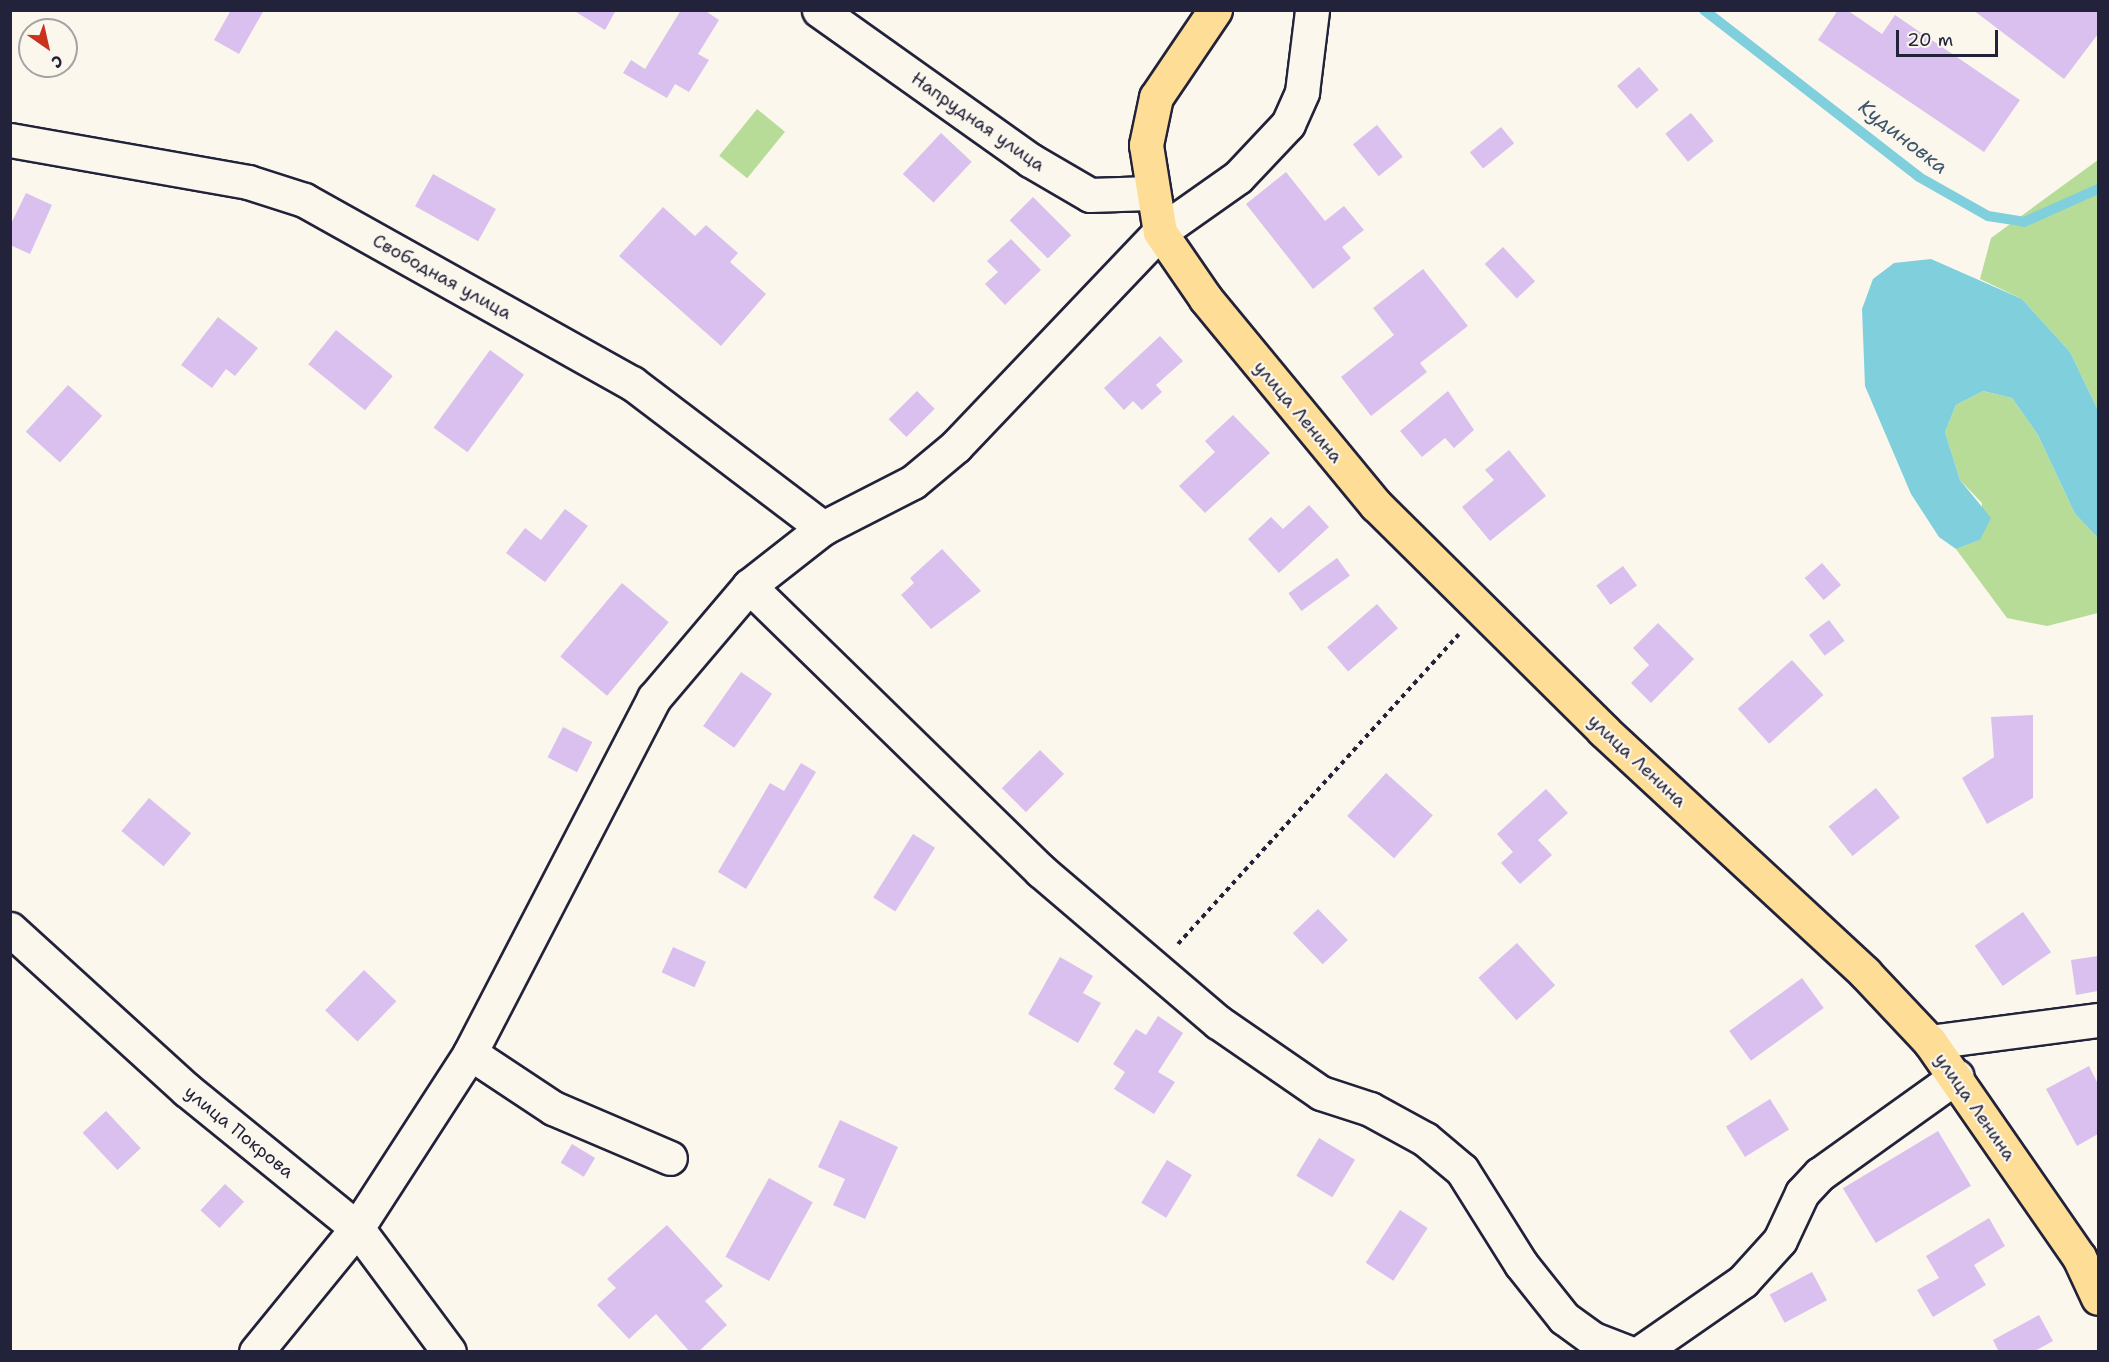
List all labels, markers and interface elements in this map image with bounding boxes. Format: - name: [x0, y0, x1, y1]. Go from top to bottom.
- north arrow: [18, 18, 78, 78]
- scale bar: [1899, 18, 2001, 56]
- text: 20 m: [1907, 28, 1953, 52]
- text: С: [47, 50, 67, 73]
- street label: Напрудная улица: [907, 68, 1049, 176]
- water label: Кудиновка: [1854, 95, 1952, 179]
- street label: Свободная улица: [369, 230, 515, 324]
- street label: улица Ленина: [1249, 357, 1347, 467]
- street label: улица Ленина: [1583, 710, 1691, 812]
- street label: улица Ленина: [1930, 1049, 2020, 1165]
- street label: улица Покрова: [180, 1081, 298, 1183]

